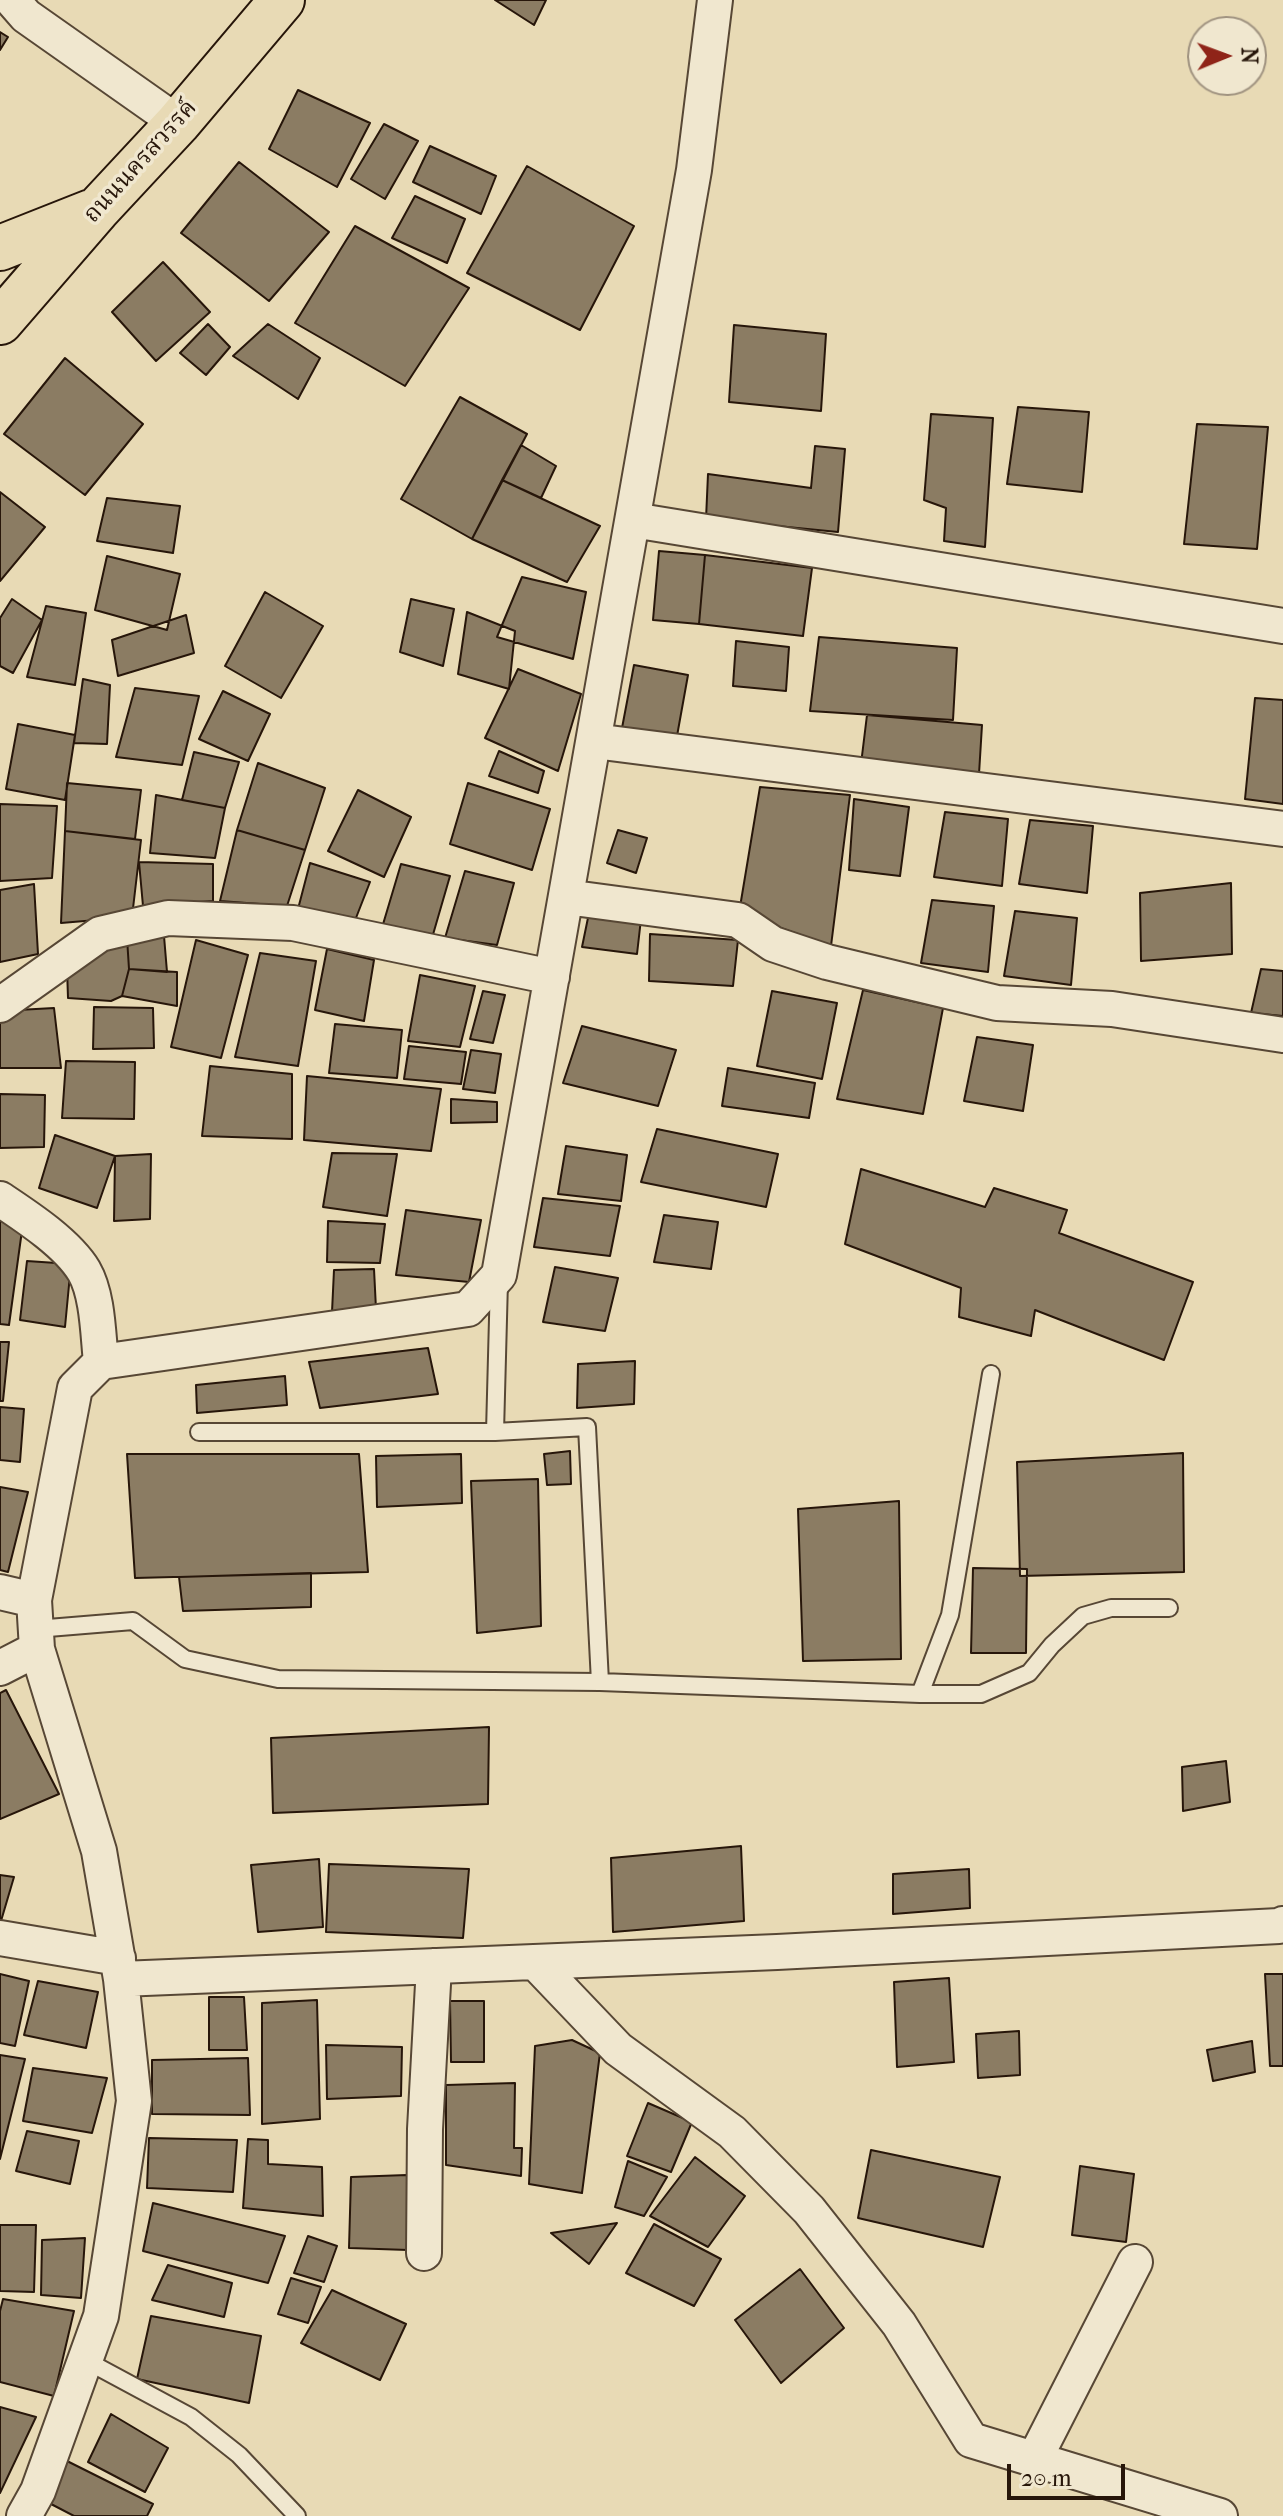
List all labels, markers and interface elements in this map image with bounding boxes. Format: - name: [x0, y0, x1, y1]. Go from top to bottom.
- north arrow: [1187, 16, 1267, 96]
- text: N: [1236, 47, 1262, 64]
- street label: ถนนนครสวรรค์: [78, 95, 204, 229]
- scale bar: [1011, 2448, 1129, 2498]
- text: 20 m: [1021, 2464, 1072, 2492]

